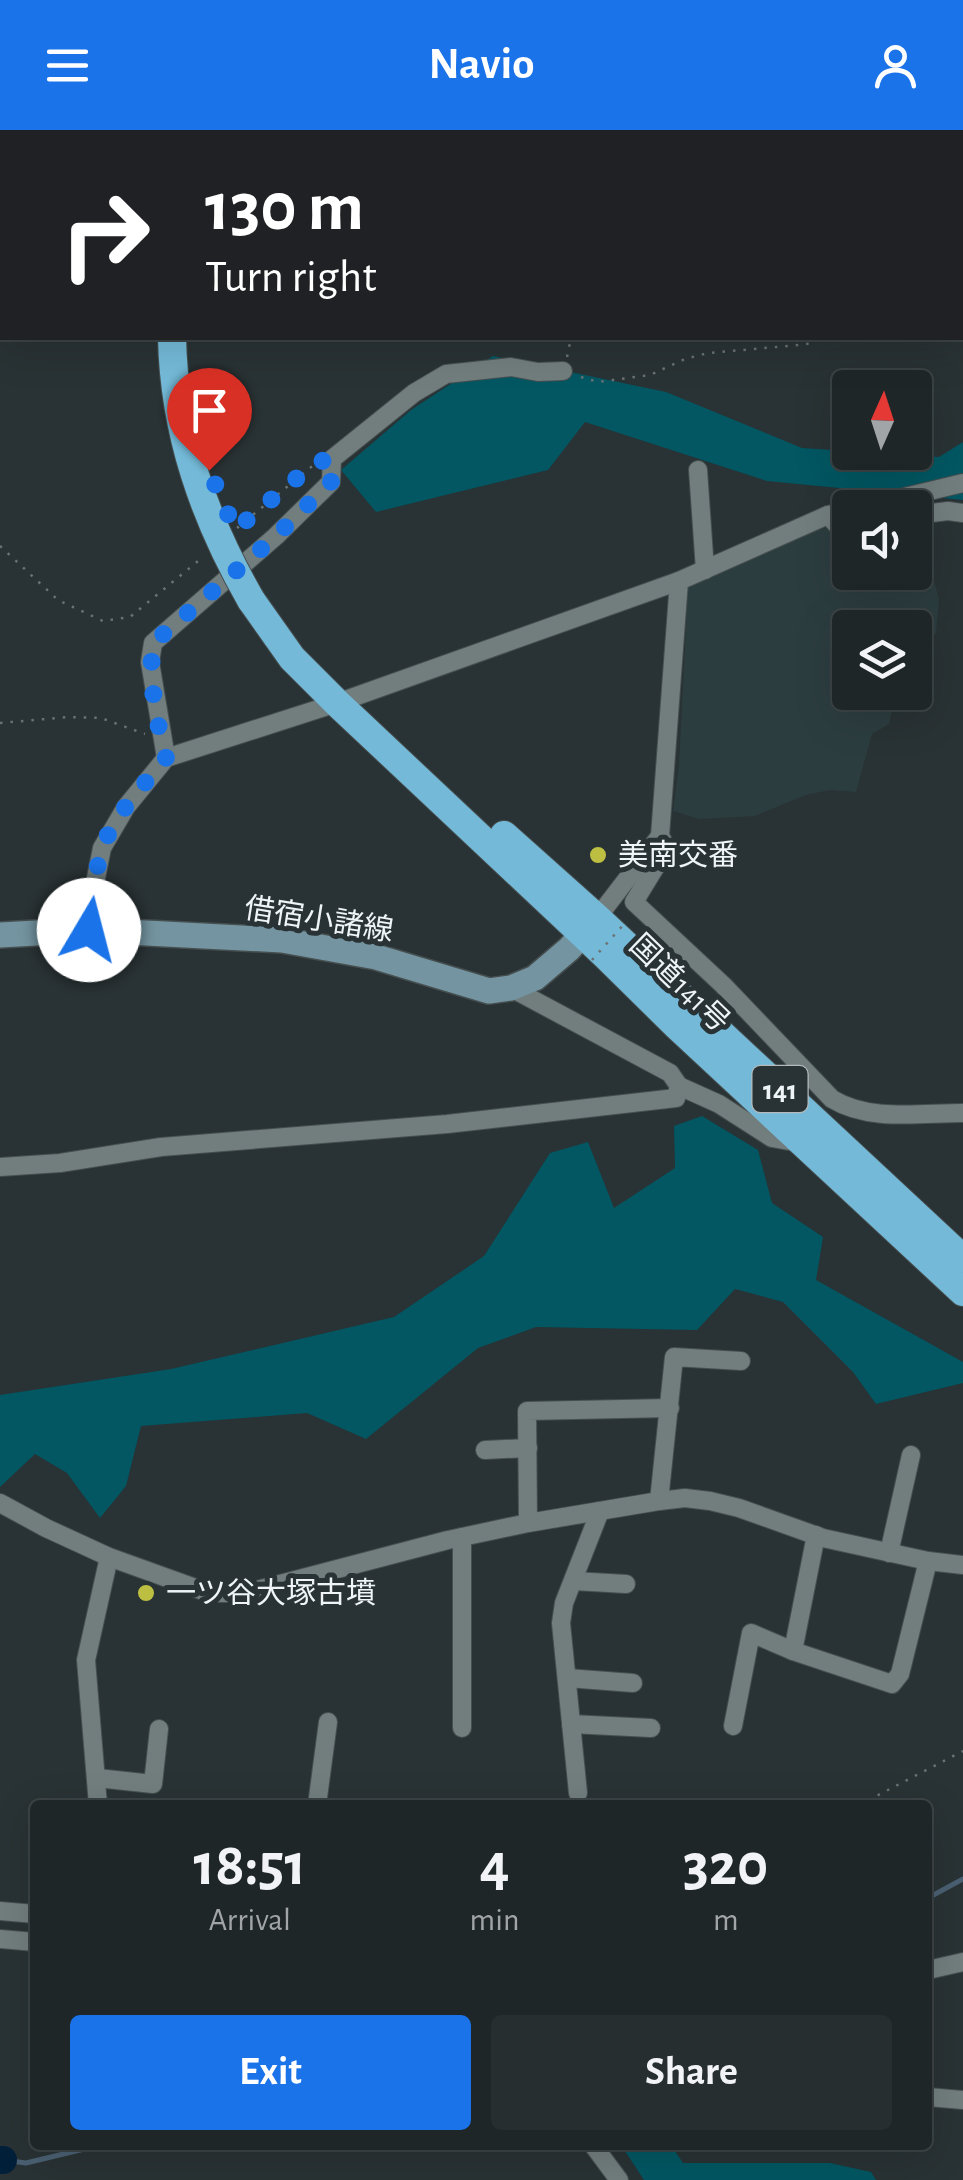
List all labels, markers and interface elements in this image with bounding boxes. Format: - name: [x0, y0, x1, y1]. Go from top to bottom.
- icon: menu: [40, 38, 95, 93]
- icon: person: [868, 38, 923, 93]
- text: Navio: [429, 42, 534, 87]
- icon: right: [40, 170, 170, 300]
- text: 130 m: [205, 173, 364, 243]
- text: Turn right: [205, 255, 377, 300]
- pin: [167, 368, 252, 471]
- north arrow: [832, 370, 932, 470]
- map controls: [832, 370, 932, 710]
- icon: arrive: [182, 383, 237, 438]
- button: sound: [832, 490, 932, 590]
- button: layers: [832, 610, 932, 710]
- place label: 美南交番: [618, 839, 738, 871]
- marker: 美南交番: [587, 844, 609, 866]
- position arrow: [37, 878, 141, 982]
- street label: 借宿小諸線: [242, 891, 396, 947]
- street label: 国道141号: [624, 929, 735, 1038]
- road number: 141: [752, 1066, 808, 1112]
- place label: 一ツ谷大塚古墳: [166, 1577, 376, 1609]
- marker: 一ツ谷大塚古墳: [135, 1582, 157, 1604]
- text: 18:51: [194, 1836, 306, 1896]
- text: 4: [479, 1836, 510, 1896]
- text: 320: [683, 1836, 768, 1896]
- text: Arrival: [209, 1904, 291, 1936]
- text: min: [470, 1904, 519, 1936]
- text: m: [713, 1904, 739, 1936]
- button: Exit: [70, 2015, 471, 2130]
- button: Share: [491, 2015, 892, 2130]

